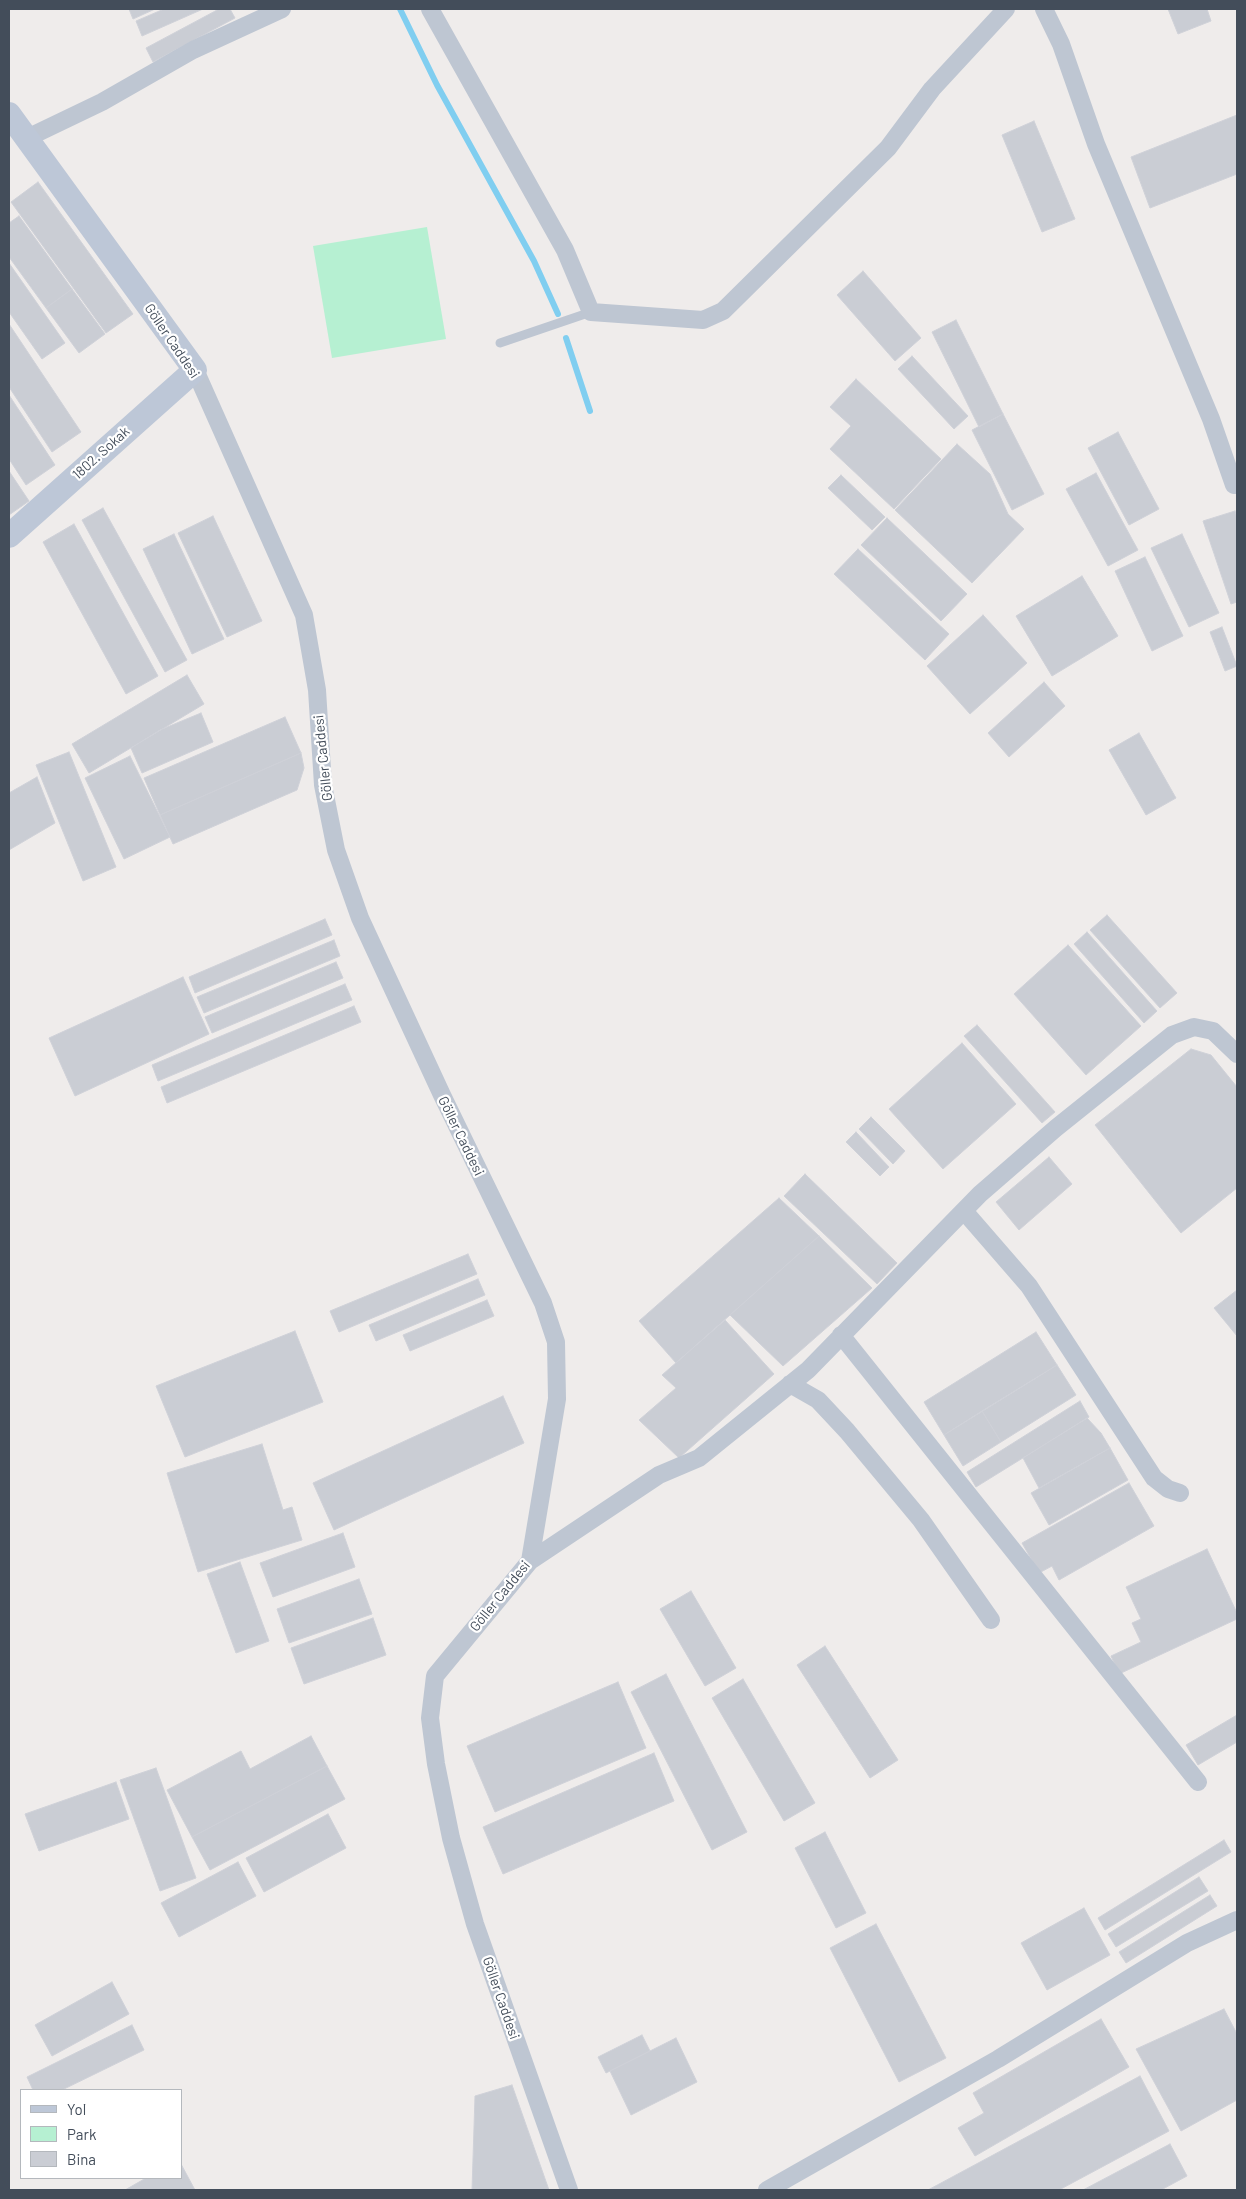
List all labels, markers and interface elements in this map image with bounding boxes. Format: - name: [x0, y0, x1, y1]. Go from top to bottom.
- street label: Göller Caddesi: [141, 301, 203, 381]
- street label: 1802. Sokak: [69, 423, 133, 483]
- street label: Göller Caddesi: [310, 714, 336, 802]
- street label: Göller Caddesi: [435, 1094, 487, 1178]
- street label: Göller Caddesi: [466, 1557, 534, 1635]
- street label: Göller Caddesi: [479, 1954, 523, 2042]
- legend: [20, 2089, 182, 2179]
- text: Yol: [67, 2100, 86, 2118]
- text: Park: [67, 2125, 96, 2143]
- text: Bina: [67, 2150, 96, 2168]

